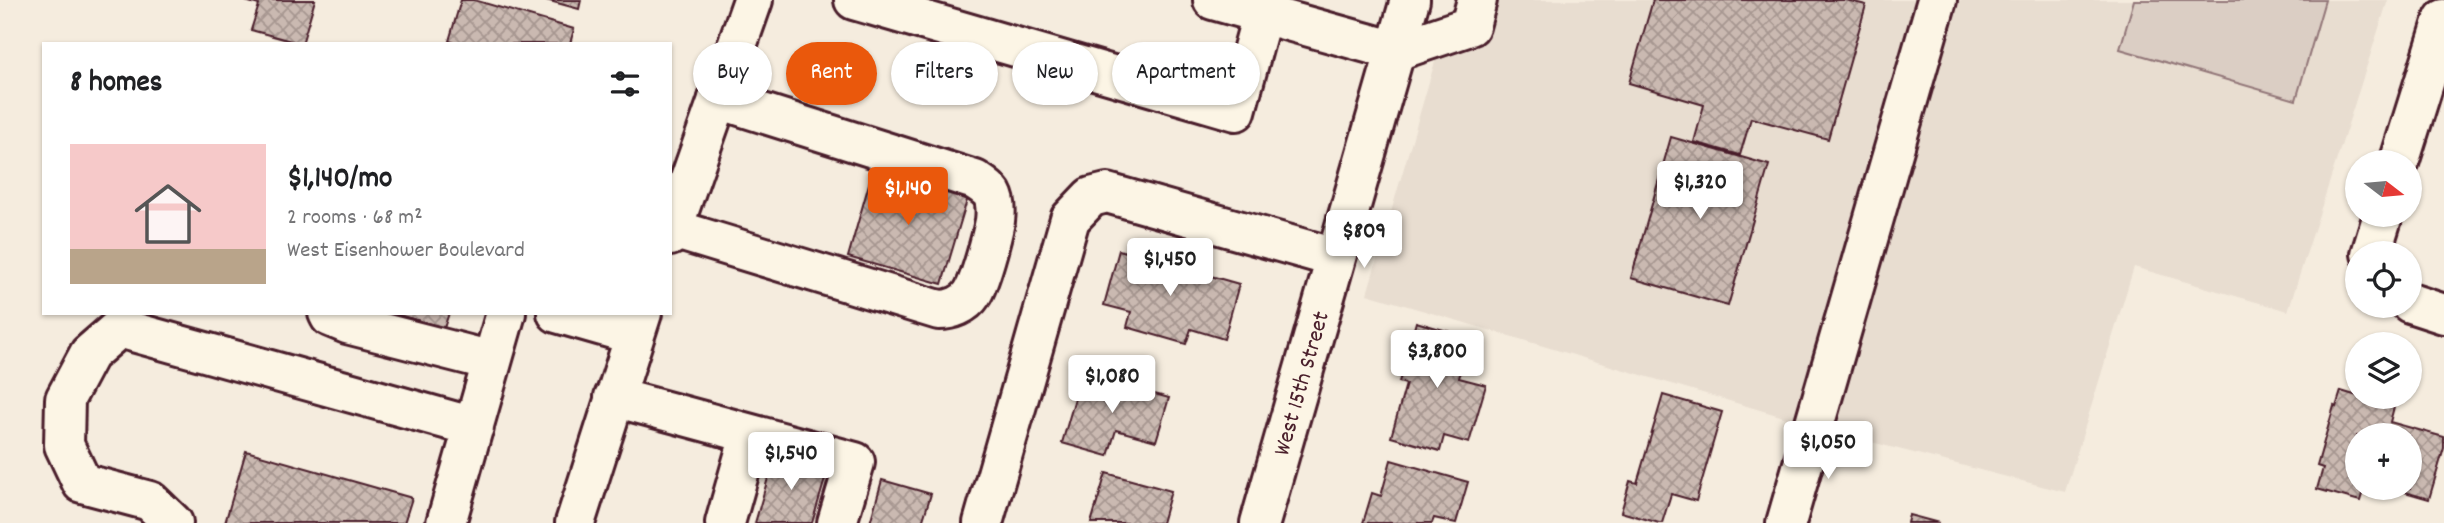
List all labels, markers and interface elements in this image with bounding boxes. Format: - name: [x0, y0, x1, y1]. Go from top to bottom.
- chip: Buy: [693, 42, 772, 105]
- chip: Rent: [786, 42, 877, 105]
- chip: Filters: [891, 42, 998, 105]
- chip: New: [1012, 42, 1098, 105]
- chip: Apartment: [1112, 42, 1260, 105]
- text: 8 homes: [70, 63, 162, 106]
- icon: filters: [606, 65, 644, 103]
- north arrow: [2345, 150, 2422, 228]
- map controls: [2345, 150, 2422, 500]
- text: $1,140/mo: [287, 159, 392, 202]
- pin: $1,320: [1643, 162, 1757, 221]
- text: $1,320: [1673, 167, 1727, 200]
- pin: $1,140: [851, 168, 965, 227]
- icon: home: [126, 172, 210, 256]
- text: $1,140: [884, 173, 932, 206]
- text: 2 rooms · 68 m²: [287, 202, 423, 235]
- pin: $809: [1323, 210, 1405, 270]
- text: $809: [1342, 216, 1386, 249]
- text: West Eisenhower Boulevard: [287, 235, 525, 268]
- pin: $1,450: [1113, 238, 1227, 298]
- button: locate: [2345, 241, 2422, 318]
- text: $1,450: [1143, 244, 1197, 277]
- street label: West 15th Street: [1266, 307, 1340, 460]
- pin: $3,800: [1380, 330, 1494, 390]
- button: layers: [2345, 332, 2422, 409]
- text: $3,800: [1407, 336, 1467, 369]
- pin: $1,080: [1055, 356, 1169, 415]
- text: $1,080: [1084, 361, 1140, 394]
- pin: $1,050: [1771, 421, 1885, 481]
- button: +: [2345, 423, 2422, 500]
- text: $1,050: [1800, 427, 1856, 460]
- pin: $1,540: [734, 433, 848, 492]
- text: $1,540: [764, 438, 818, 471]

